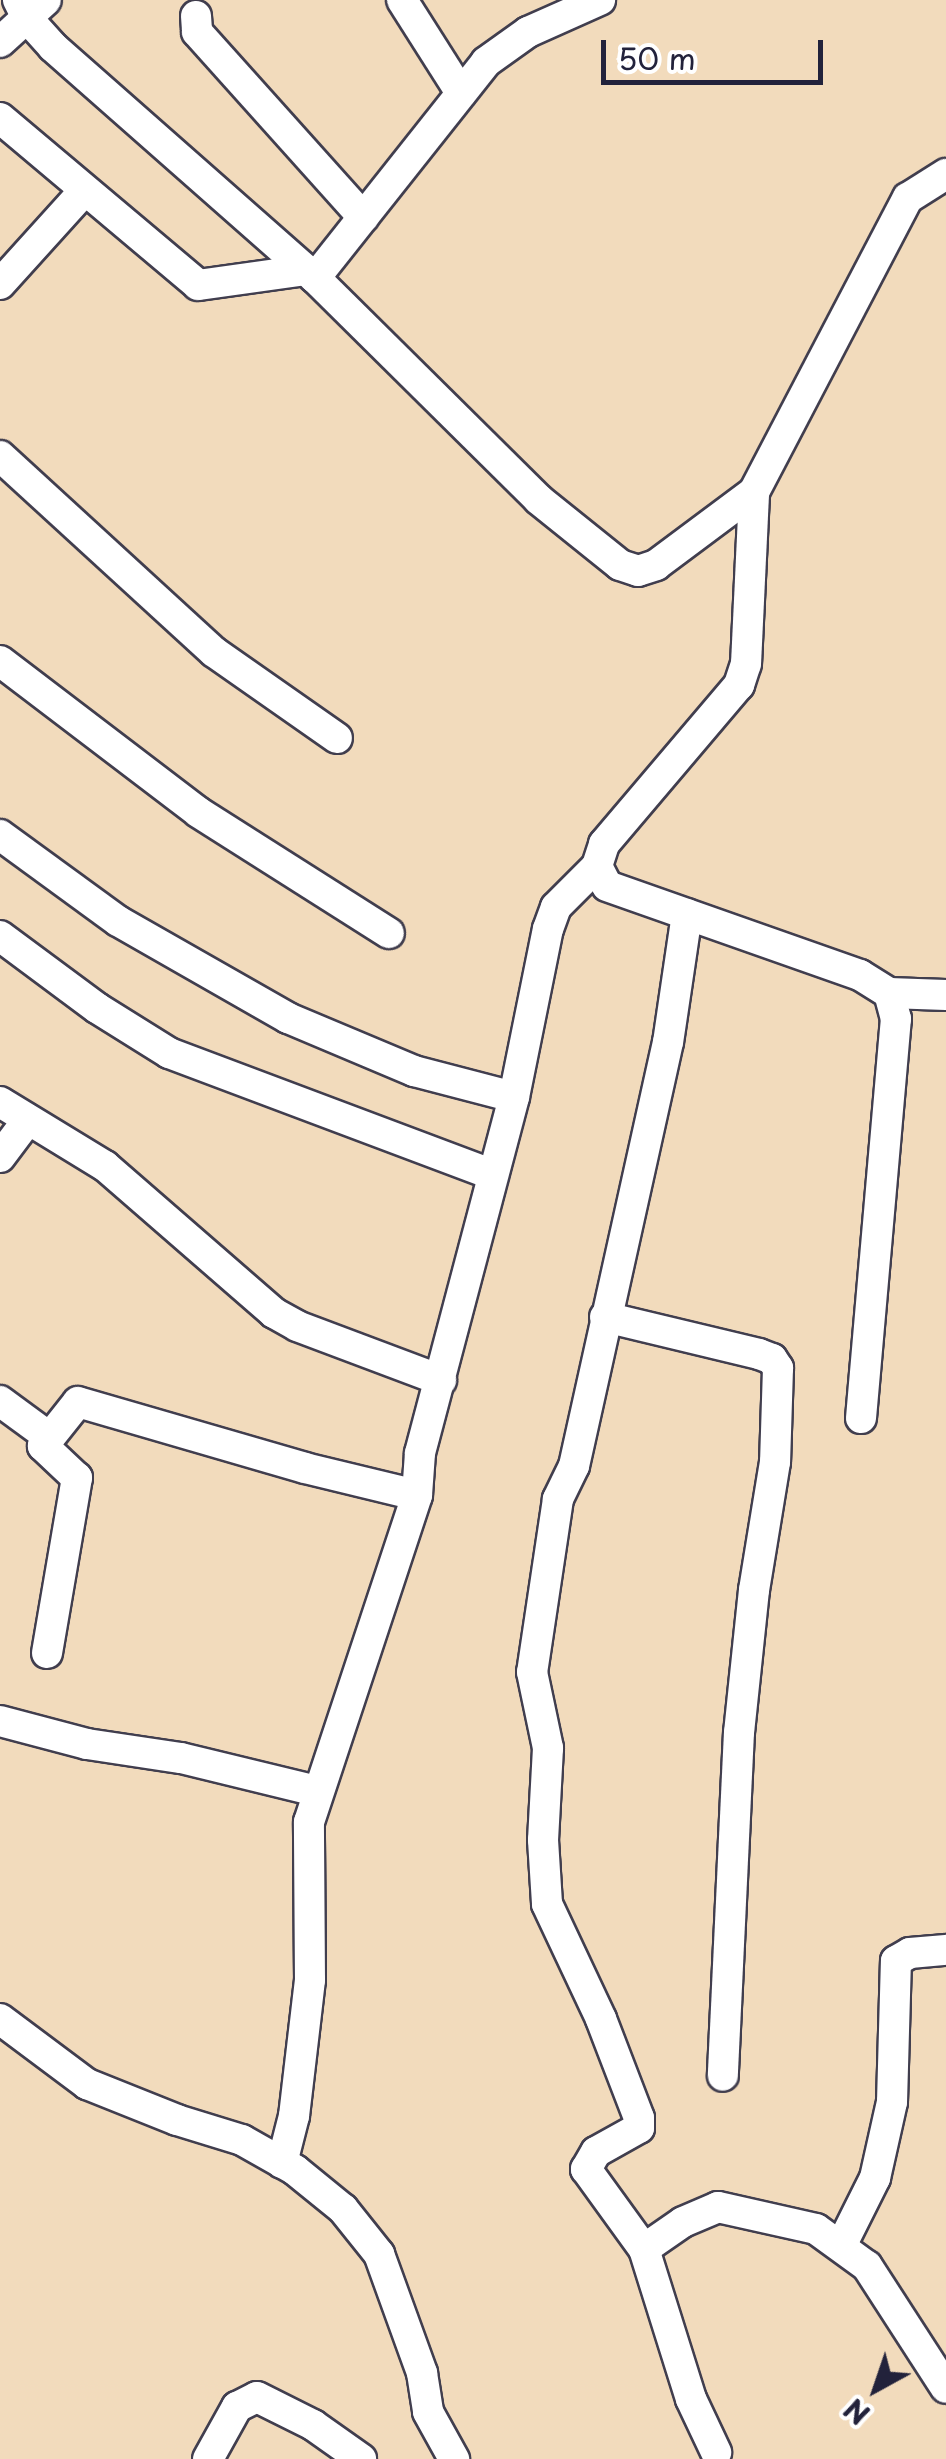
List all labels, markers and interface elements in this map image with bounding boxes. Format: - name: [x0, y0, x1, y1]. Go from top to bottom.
- scale bar: [606, 20, 828, 82]
- text: 50 m: [618, 35, 696, 80]
- north arrow: [826, 2339, 926, 2439]
- text: N: [834, 2389, 879, 2436]

